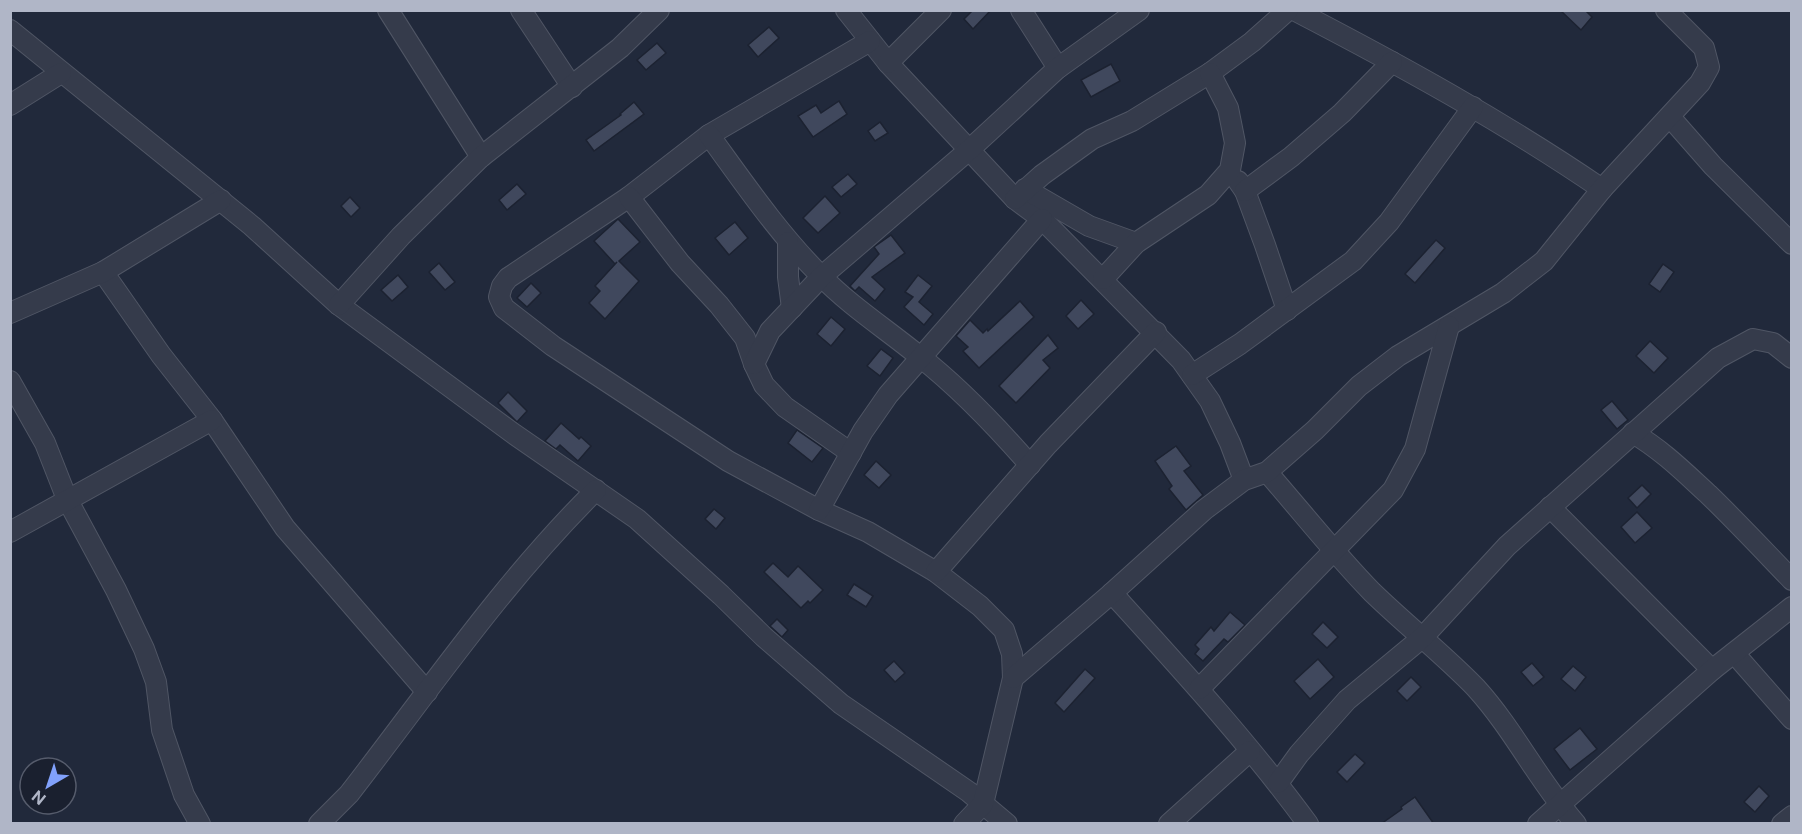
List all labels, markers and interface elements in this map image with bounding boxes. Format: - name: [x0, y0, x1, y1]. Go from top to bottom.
- north arrow: [18, 756, 78, 816]
- text: N: [28, 786, 50, 809]

